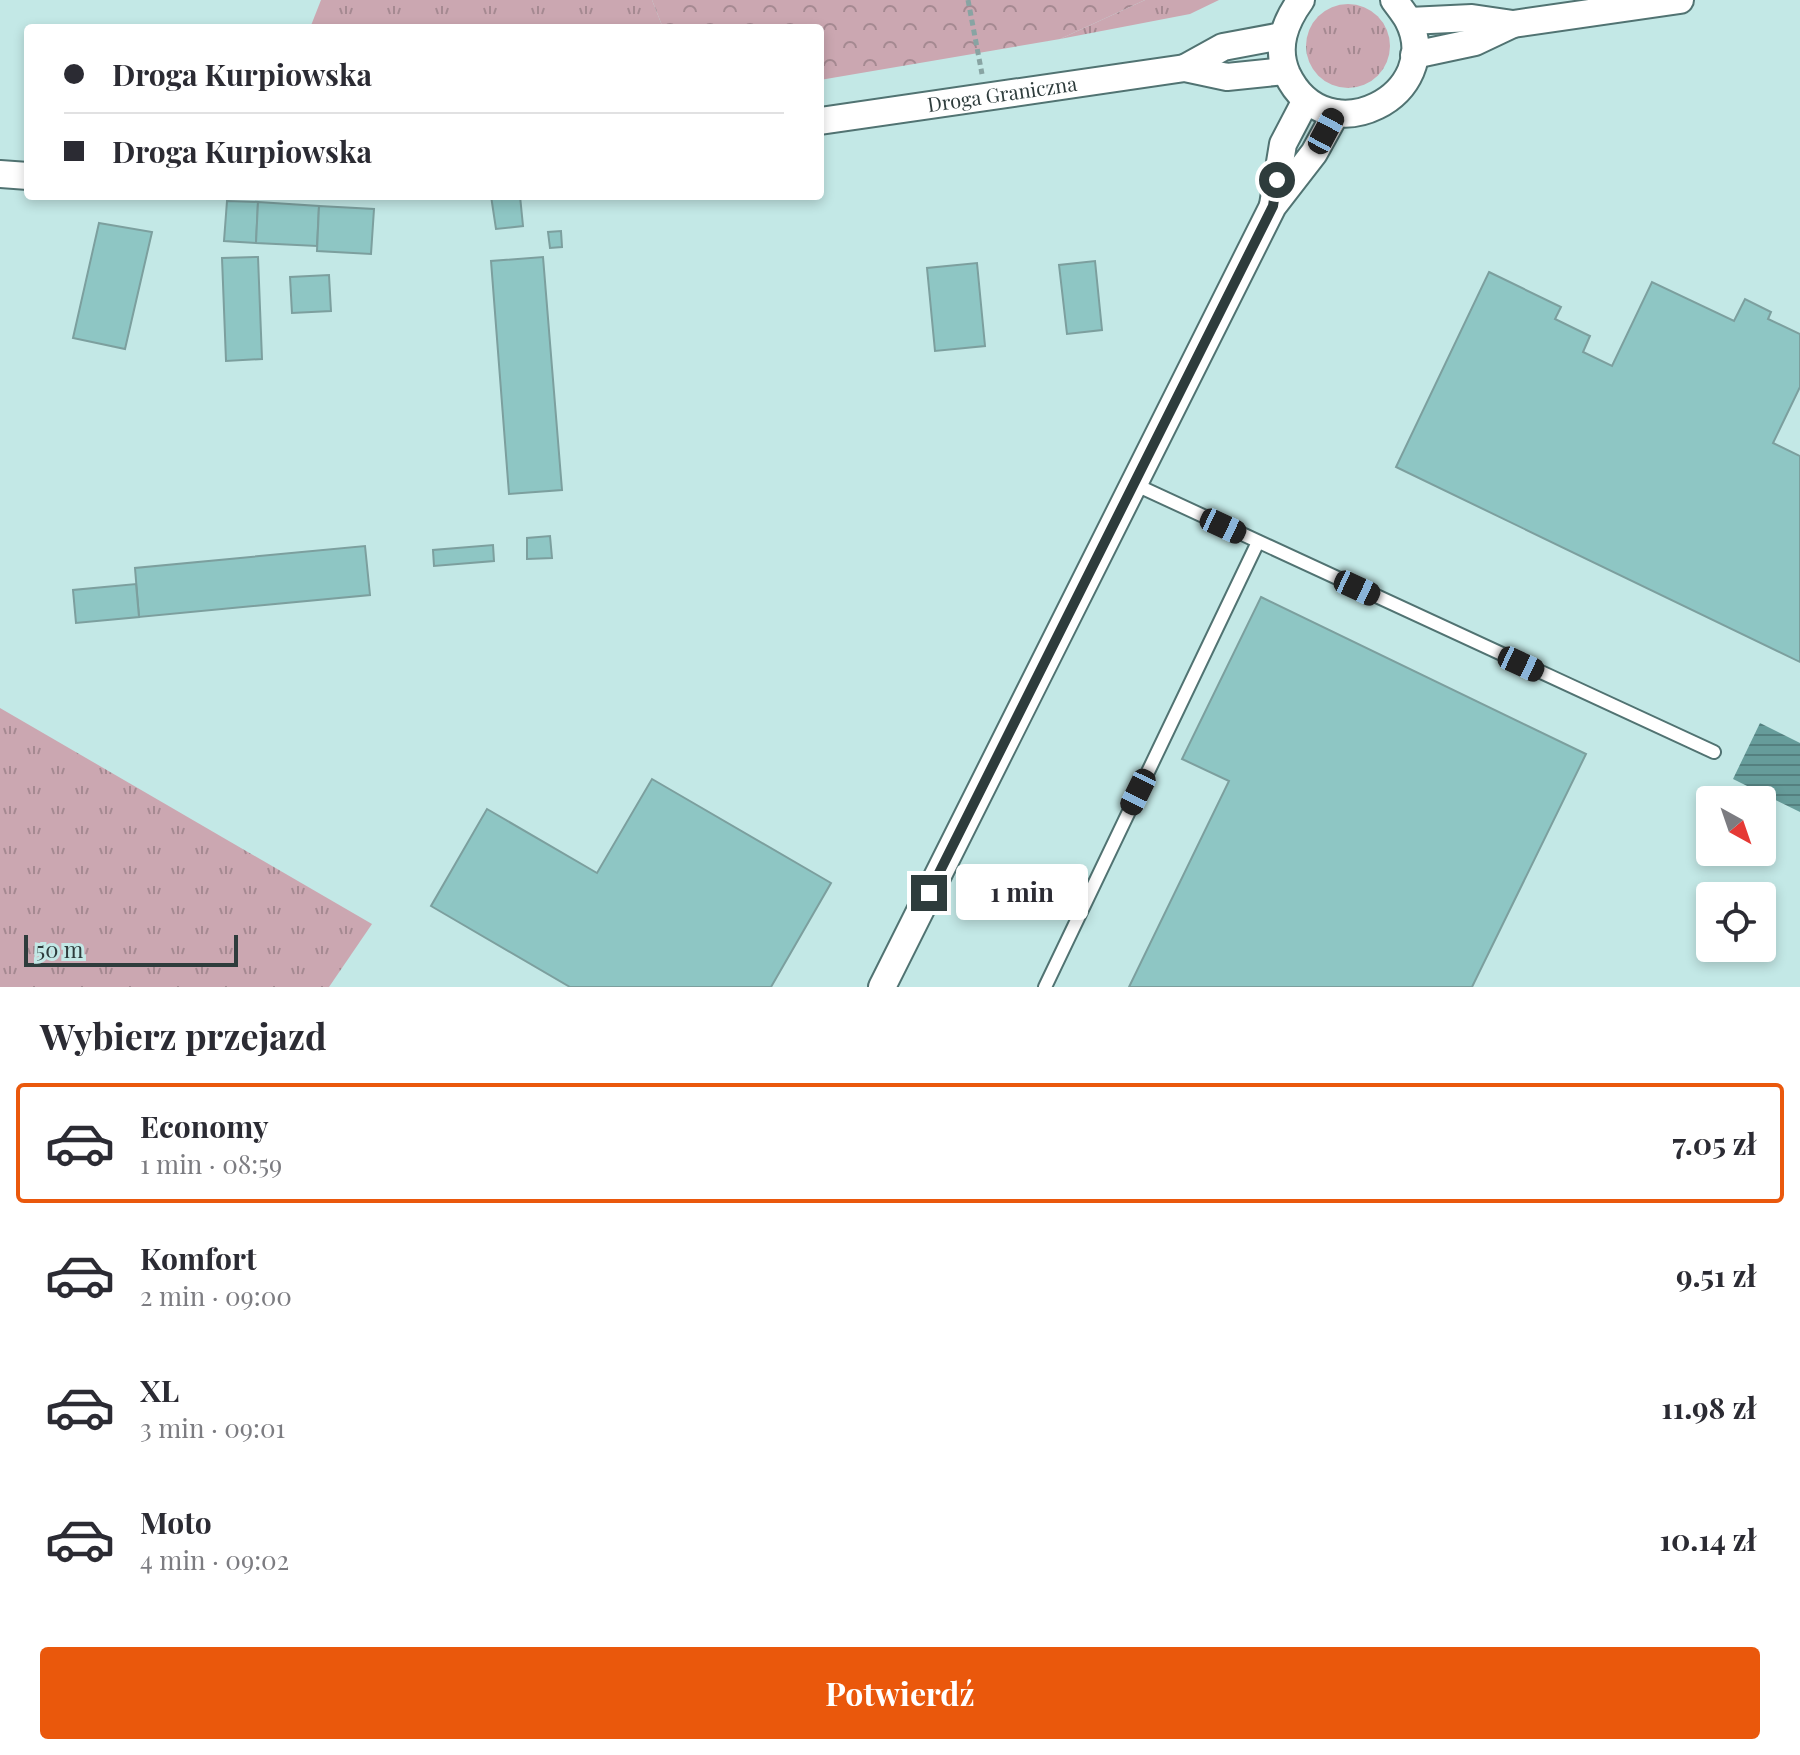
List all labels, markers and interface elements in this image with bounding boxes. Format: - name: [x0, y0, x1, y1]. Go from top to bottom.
- text: Droga Kurpiowska: [112, 54, 372, 94]
- street label: Droga Graniczna: [925, 69, 1079, 117]
- car: [1304, 104, 1348, 158]
- text: Droga Kurpiowska: [112, 131, 372, 171]
- route start: [1259, 162, 1295, 198]
- car: [1196, 505, 1250, 547]
- car: [1330, 567, 1384, 609]
- car: [1494, 643, 1548, 685]
- car: [1117, 765, 1159, 819]
- north arrow: [1696, 786, 1776, 866]
- map controls: [1696, 786, 1776, 962]
- callout: 1 min: [957, 865, 1089, 921]
- text: 1 min: [990, 874, 1054, 909]
- route end: [911, 875, 947, 911]
- button: locate: [1696, 882, 1776, 962]
- scale bar: [24, 931, 238, 967]
- text: 50 m: [36, 934, 83, 964]
- text: Wybierz przejazd: [40, 1011, 327, 1059]
- text: Economy: [140, 1106, 269, 1146]
- icon: car: [44, 1107, 116, 1179]
- text: 7.05 zł: [1672, 1123, 1756, 1163]
- text: 1 min · 08:59: [140, 1146, 282, 1181]
- text: Komfort: [140, 1238, 257, 1278]
- icon: car: [44, 1239, 116, 1311]
- text: 9.51 zł: [1676, 1255, 1756, 1295]
- text: 2 min · 09:00: [140, 1278, 292, 1313]
- text: XL: [140, 1370, 179, 1410]
- icon: car: [44, 1371, 116, 1443]
- text: 11.98 zł: [1661, 1387, 1756, 1427]
- text: 3 min · 09:01: [140, 1410, 285, 1445]
- text: Moto: [140, 1502, 212, 1542]
- icon: car: [44, 1503, 116, 1575]
- text: 10.14 zł: [1660, 1519, 1756, 1559]
- text: 4 min · 09:02: [140, 1542, 289, 1577]
- button: Potwierdź: [40, 1647, 1760, 1739]

